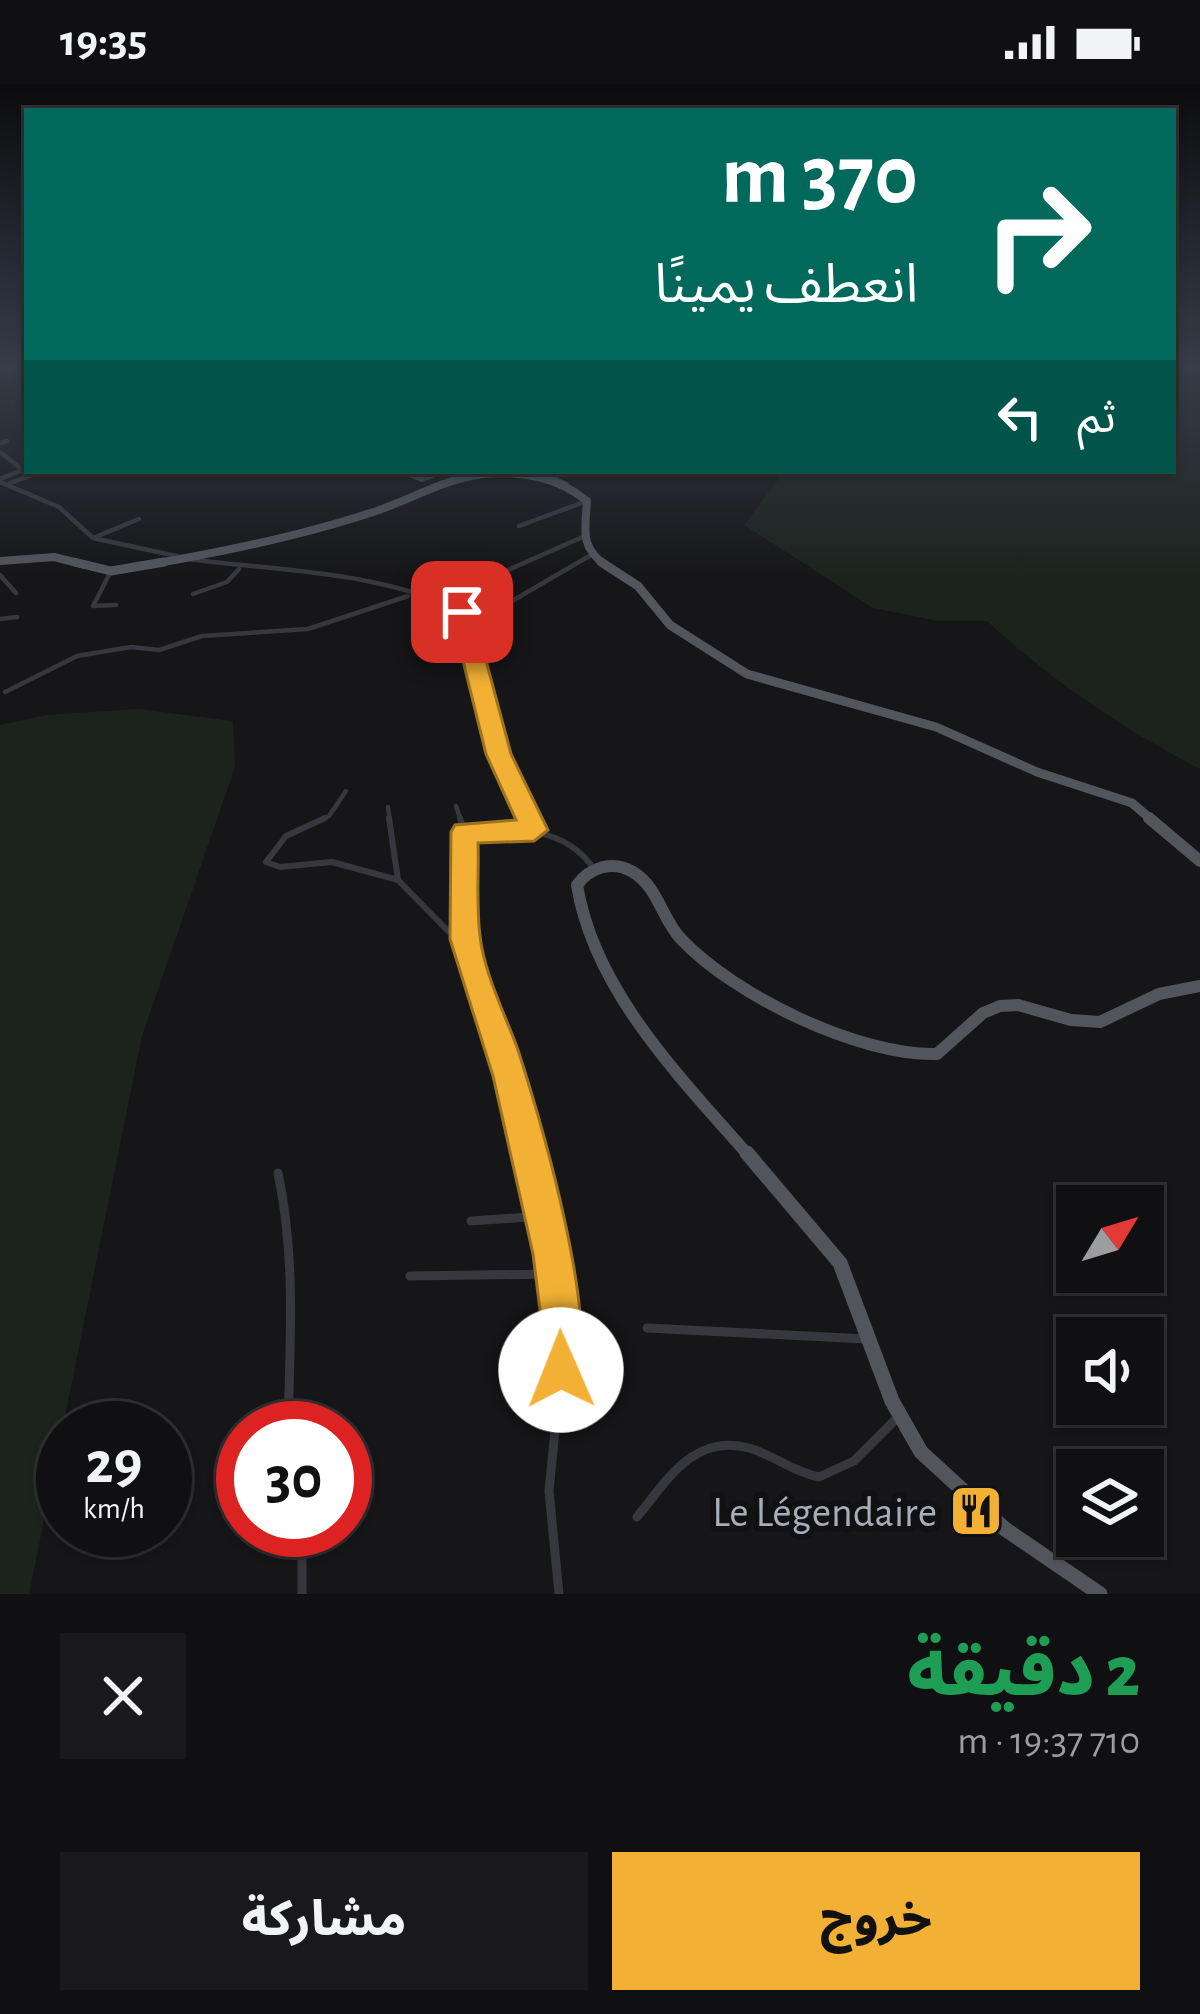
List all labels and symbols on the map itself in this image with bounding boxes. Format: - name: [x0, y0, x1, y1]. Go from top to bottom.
- pin: [411, 561, 513, 663]
- north arrow: [1056, 1185, 1164, 1293]
- position arrow: [498, 1307, 624, 1433]
- speed limit sign: 30: [216, 1401, 372, 1557]
- restaurant icon: Le Légendaire: [948, 1483, 1004, 1539]
- place label: Le Légendaire: [712, 1492, 937, 1534]

